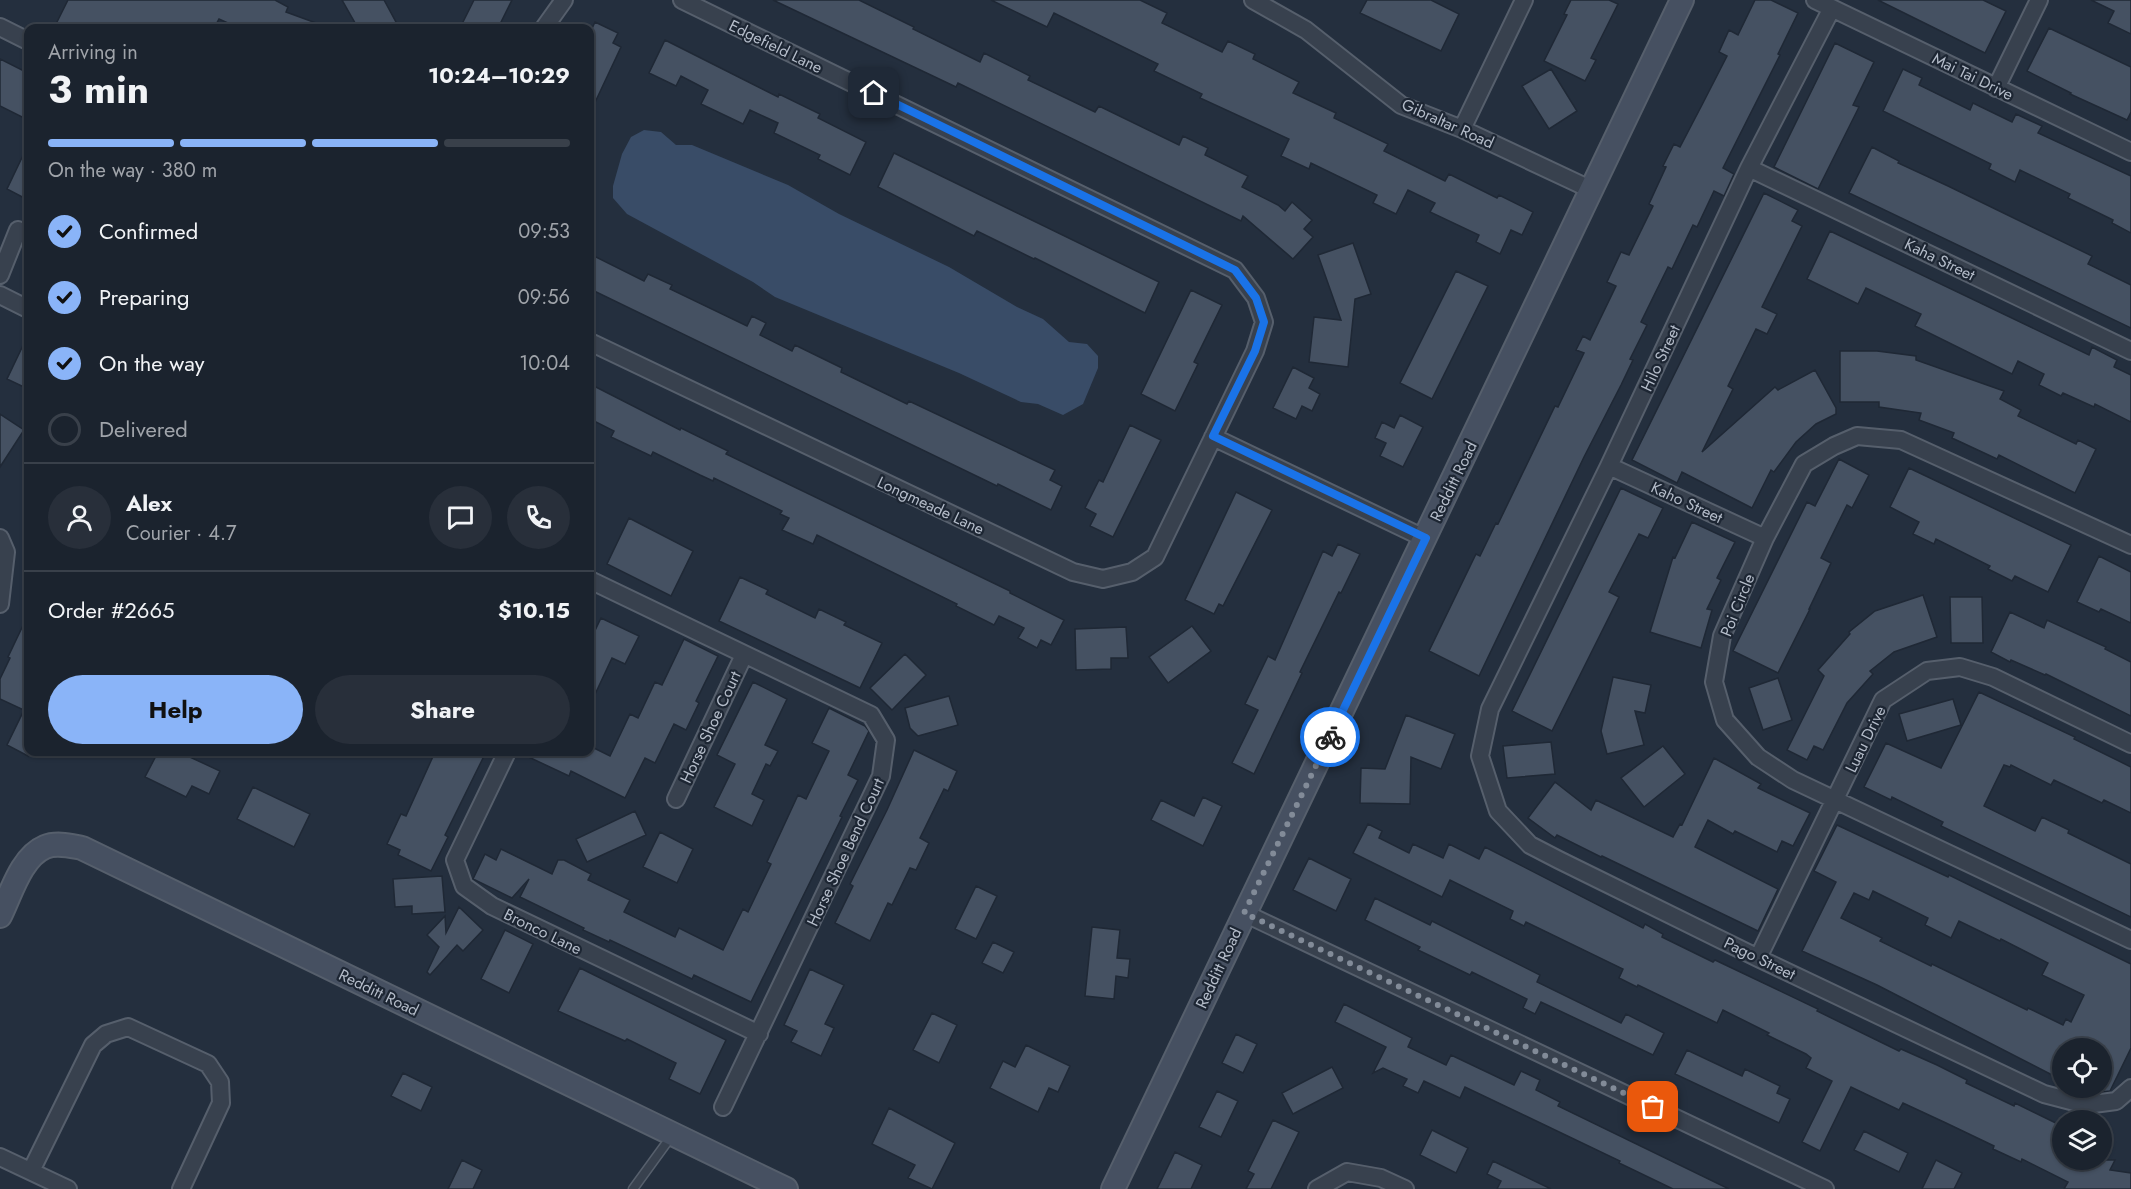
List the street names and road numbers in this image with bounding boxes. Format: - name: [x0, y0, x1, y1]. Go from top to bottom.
- street label: Edgefield Lane: [725, 14, 826, 79]
- street label: Mai Tai Drive: [1928, 47, 2017, 106]
- street label: Gibraltar Road: [1398, 93, 1498, 154]
- street label: Kaha Street: [1901, 232, 1979, 286]
- street label: Hilo Street: [1635, 321, 1686, 395]
- street label: Redditt Road: [1424, 437, 1483, 525]
- street label: Longmeade Lane: [874, 471, 988, 540]
- street label: Kaho Street: [1647, 476, 1727, 529]
- street label: Poi Circle: [1714, 570, 1760, 640]
- street label: Horse Shoe Court: [674, 667, 747, 787]
- street label: Luau Drive: [1839, 702, 1892, 777]
- street label: Horse Shoe Bend Court: [801, 774, 890, 930]
- street label: Bronco Lane: [500, 903, 586, 960]
- street label: Redditt Road: [1190, 924, 1247, 1012]
- street label: Pago Street: [1720, 931, 1799, 986]
- street label: Redditt Road: [335, 963, 423, 1022]

